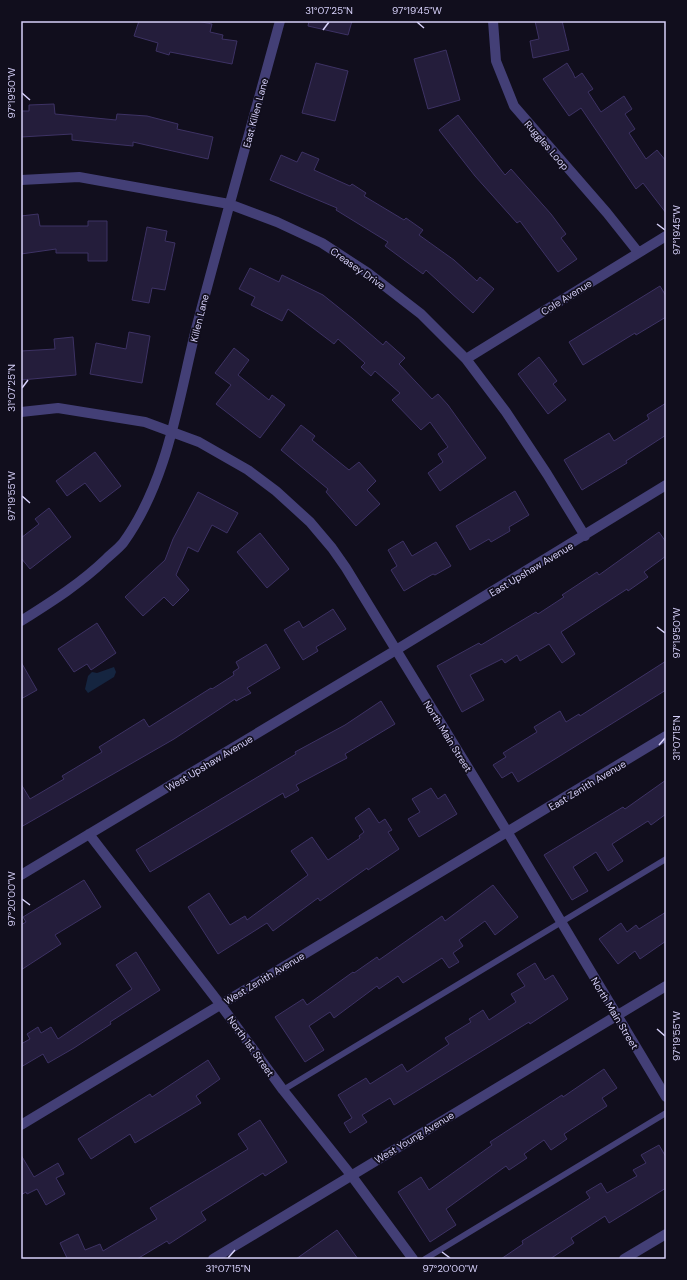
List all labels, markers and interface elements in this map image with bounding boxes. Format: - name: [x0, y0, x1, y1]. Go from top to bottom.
- text: 31°07'25"N: [305, 4, 353, 17]
- text: 97°19'45"W: [392, 4, 442, 17]
- text: 97°19'50"W: [5, 67, 18, 119]
- street label: East Killen Lane: [240, 77, 271, 149]
- street label: Ruggles Loop: [522, 118, 572, 173]
- text: 97°19'45"W: [670, 205, 683, 255]
- street label: Creasey Drive: [328, 245, 388, 292]
- street label: Cole Avenue: [538, 276, 594, 318]
- street label: Killen Lane: [187, 293, 212, 343]
- text: 31°07'25"N: [5, 364, 18, 412]
- text: 97°19'55"W: [5, 471, 18, 521]
- street label: East Upshaw Avenue: [487, 539, 576, 600]
- text: 97°19'50"W: [670, 607, 683, 659]
- street label: North Main Street: [420, 698, 475, 774]
- text: 31°07'15"N: [670, 715, 683, 761]
- street label: West Upshaw Avenue: [163, 732, 255, 795]
- street label: East Zenith Avenue: [546, 757, 629, 814]
- text: 97°20'00"W: [5, 871, 18, 927]
- street label: West Zenith Avenue: [222, 949, 307, 1008]
- street label: North Main Street: [588, 975, 641, 1052]
- text: 97°19'55"W: [670, 1011, 683, 1061]
- street label: North 1st Street: [224, 1013, 277, 1079]
- street label: West Young Avenue: [372, 1108, 457, 1166]
- text: 31°07'15"N: [205, 1262, 251, 1275]
- text: 97°20'00"W: [422, 1262, 478, 1275]

